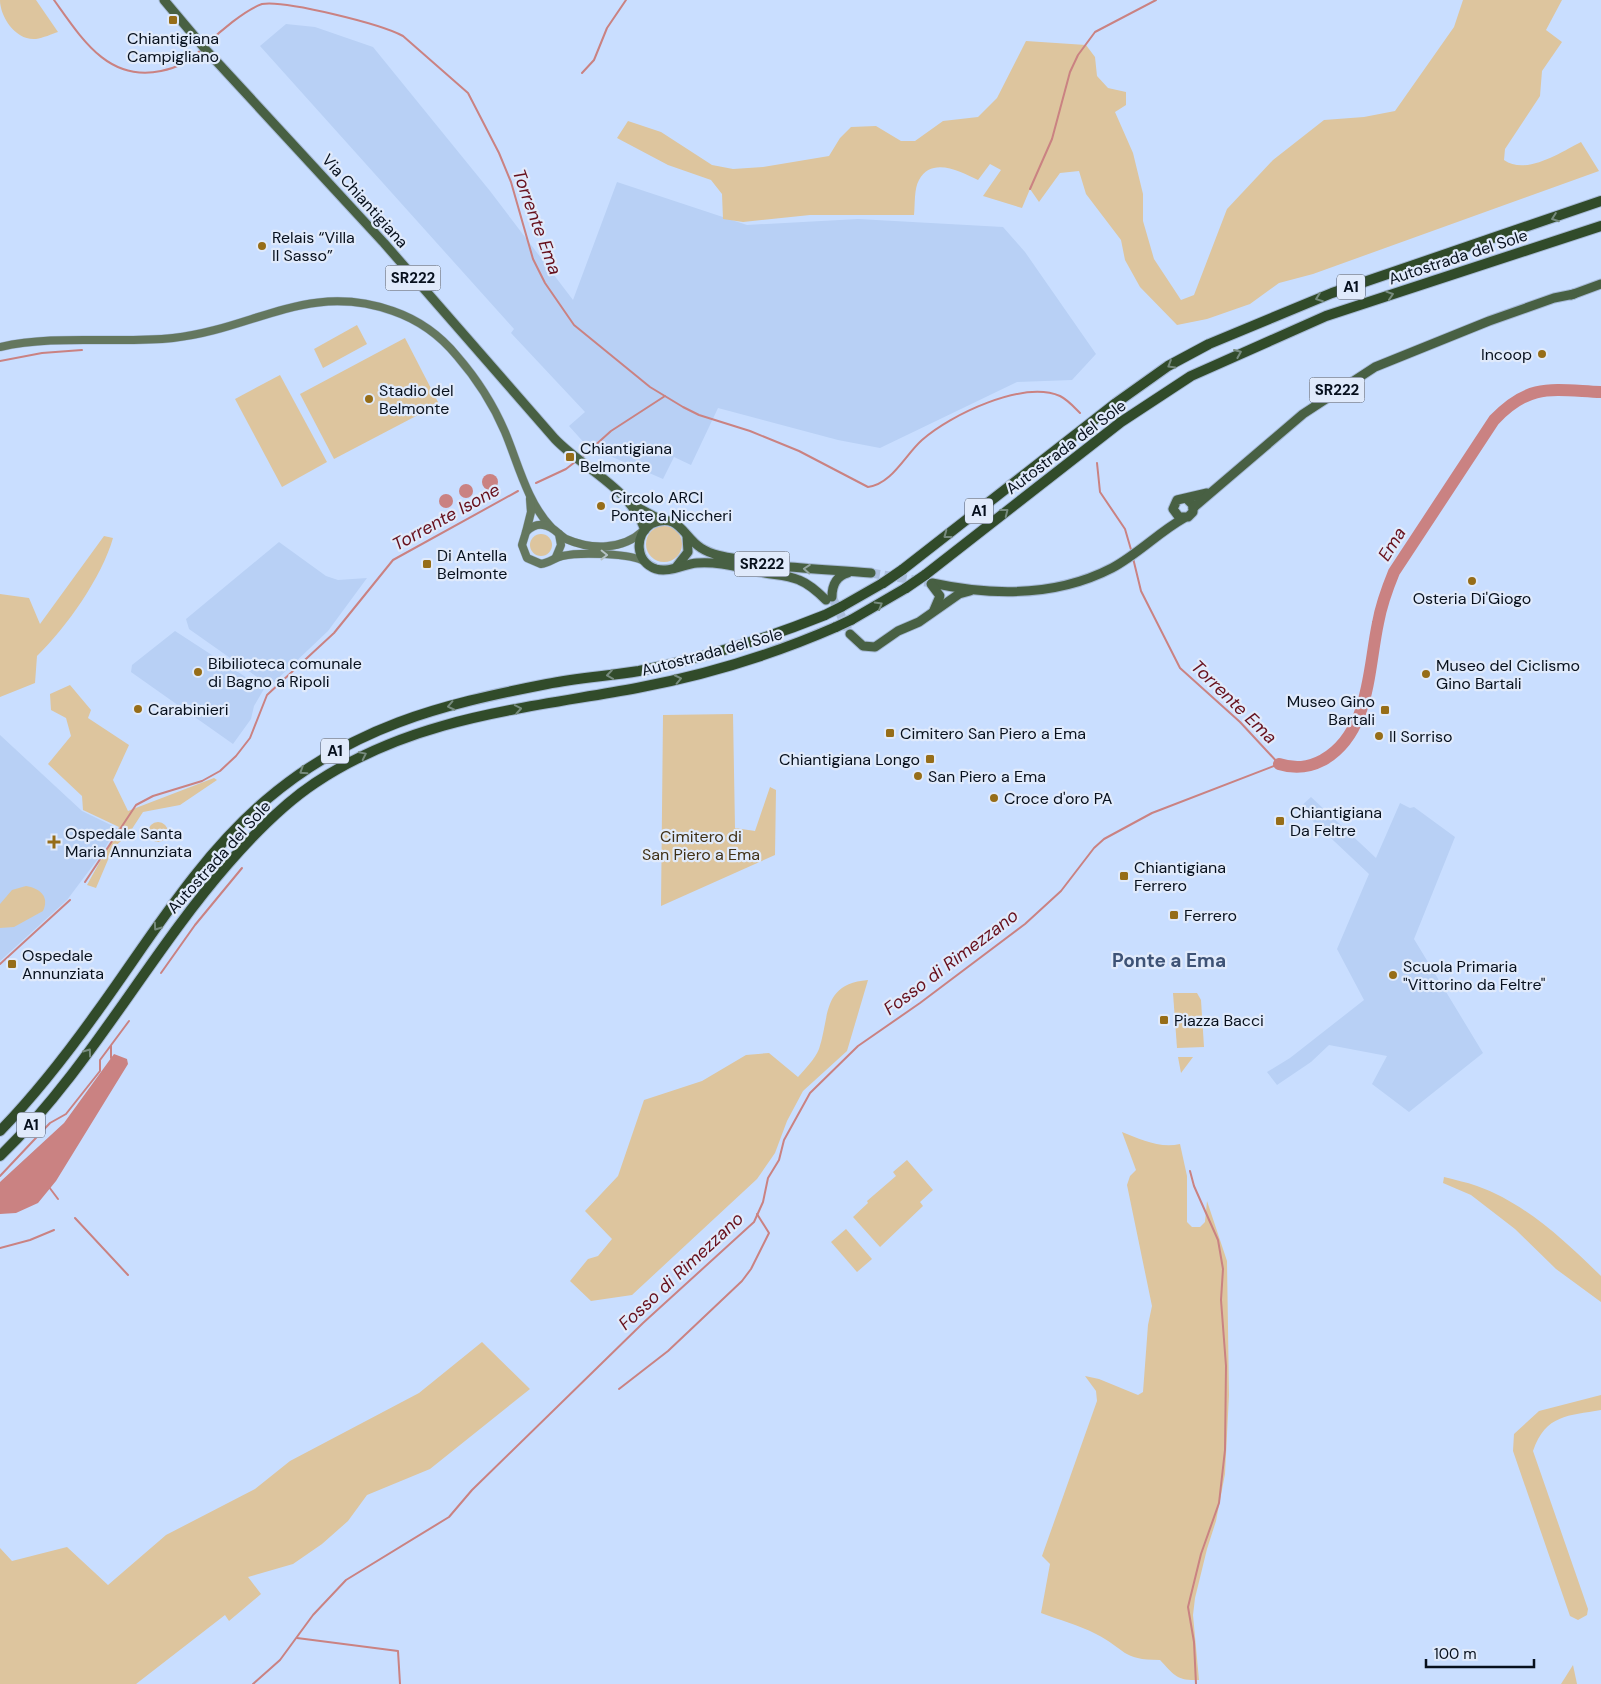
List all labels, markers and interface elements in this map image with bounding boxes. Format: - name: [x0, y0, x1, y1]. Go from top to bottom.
- marker: Chiantigiana Campigliano: [167, 14, 179, 26]
- place label: Chiantigiana Campigliano: [127, 28, 219, 67]
- street label: Via Chiantigiana: [317, 150, 413, 252]
- water label: Torrente Ema: [507, 166, 567, 278]
- one-way arrow: [1551, 212, 1560, 222]
- street label: Autostrada del Sole: [1386, 225, 1530, 289]
- place label: Relais “Villa Il Sasso”: [272, 227, 355, 266]
- marker: Relais “Villa Il Sasso”: [256, 240, 268, 252]
- road number: SR222: [386, 266, 440, 290]
- road number: A1: [1337, 274, 1365, 300]
- one-way arrow: [1385, 291, 1394, 301]
- one-way arrow: [1315, 293, 1323, 303]
- place label: Incoop: [1481, 344, 1532, 365]
- marker: Incoop: [1536, 348, 1548, 360]
- one-way arrow: [1233, 349, 1242, 360]
- one-way arrow: [1167, 358, 1176, 368]
- road number: SR222: [1310, 378, 1364, 402]
- place label: Stadio del Belmonte: [379, 380, 454, 419]
- marker: Stadio del Belmonte: [363, 393, 375, 405]
- street label: Autostrada del Sole: [1002, 395, 1130, 499]
- place label: Chiantigiana Belmonte: [580, 438, 672, 477]
- marker: Chiantigiana Belmonte: [564, 451, 576, 463]
- water label: Torrente Isone: [388, 478, 504, 556]
- place label: Circolo ARCI Ponte a Niccheri: [611, 487, 732, 526]
- road number: A1: [965, 498, 993, 524]
- marker: Circolo ARCI Ponte a Niccheri: [595, 500, 607, 512]
- one-way arrow: [999, 509, 1008, 517]
- water label: Ema: [1372, 522, 1412, 565]
- one-way arrow: [944, 530, 953, 538]
- place label: Di Antella Belmonte: [437, 545, 507, 584]
- one-way arrow: [600, 550, 608, 560]
- road number: SR222: [734, 552, 790, 576]
- marker: Di Antella Belmonte: [421, 558, 433, 570]
- one-way arrow: [803, 564, 811, 575]
- marker: Osteria Di'Giogo: [1466, 575, 1478, 587]
- place label: Osteria Di'Giogo: [1413, 588, 1531, 609]
- one-way arrow: [873, 601, 882, 611]
- street label: Autostrada del Sole: [639, 623, 785, 681]
- place label: Bibilioteca comunale di Bagno a Ripoli: [208, 653, 362, 692]
- water label: Torrente Ema: [1186, 655, 1282, 749]
- place label: Museo del Ciclismo Gino Bartali: [1436, 655, 1580, 694]
- marker: Bibilioteca comunale di Bagno a Ripoli: [192, 666, 204, 678]
- marker: Museo del Ciclismo Gino Bartali: [1420, 668, 1432, 680]
- one-way arrow: [606, 669, 614, 680]
- one-way arrow: [674, 674, 682, 685]
- place label: Museo Gino Bartali: [1287, 691, 1375, 730]
- place label: Carabinieri: [148, 699, 229, 720]
- one-way arrow: [446, 700, 455, 711]
- marker: Carabinieri: [132, 703, 144, 715]
- marker: Museo Gino Bartali: [1379, 704, 1391, 716]
- one-way arrow: [514, 705, 523, 715]
- place label: Cimitero San Piero a Ema: [900, 723, 1086, 744]
- place label: Il Sorriso: [1389, 726, 1453, 747]
- marker: Cimitero San Piero a Ema: [884, 727, 896, 739]
- marker: Il Sorriso: [1373, 730, 1385, 742]
- road number: A1: [321, 738, 349, 764]
- place label: Chiantigiana Longo: [779, 749, 920, 770]
- one-way arrow: [358, 751, 367, 761]
- marker: Chiantigiana Longo: [924, 753, 936, 765]
- one-way arrow: [300, 765, 309, 775]
- place label: San Piero a Ema: [928, 766, 1046, 787]
- marker: San Piero a Ema: [912, 770, 924, 782]
- place label: Croce d'oro PA: [1004, 788, 1113, 809]
- marker: Croce d'oro PA: [988, 792, 1000, 804]
- street label: Autostrada del Sole: [163, 796, 275, 918]
- place label: Chiantigiana Da Feltre: [1290, 802, 1382, 841]
- marker: Chiantigiana Da Feltre: [1274, 815, 1286, 827]
- place label: Ospedale Santa Maria Annunziata: [65, 823, 192, 862]
- park label: Cimitero di San Piero a Ema: [642, 826, 760, 865]
- marker: Ospedale Santa Maria Annunziata: [47, 835, 61, 849]
- place label: Chiantigiana Ferrero: [1134, 857, 1226, 896]
- marker: Chiantigiana Ferrero: [1118, 870, 1130, 882]
- water label: Fosso di Rimezzano: [879, 903, 1023, 1021]
- place label: Ferrero: [1184, 905, 1237, 926]
- marker: Ferrero: [1168, 909, 1180, 921]
- one-way arrow: [154, 921, 163, 931]
- place label: Ospedale Annunziata: [22, 945, 104, 984]
- district label: Ponte a Ema: [1112, 948, 1226, 973]
- place label: Scuola Primaria "Vittorino da Feltre": [1403, 956, 1546, 995]
- marker: Ospedale Annunziata: [6, 958, 18, 970]
- marker: Scuola Primaria "Vittorino da Feltre": [1387, 969, 1399, 981]
- place label: Piazza Bacci: [1174, 1010, 1264, 1031]
- marker: Piazza Bacci: [1158, 1014, 1170, 1026]
- one-way arrow: [82, 1048, 91, 1058]
- road number: A1: [17, 1112, 45, 1138]
- water label: Fosso di Rimezzano: [613, 1207, 749, 1335]
- scale bar: [1426, 1636, 1534, 1668]
- text: 100 m: [1434, 1644, 1477, 1664]

